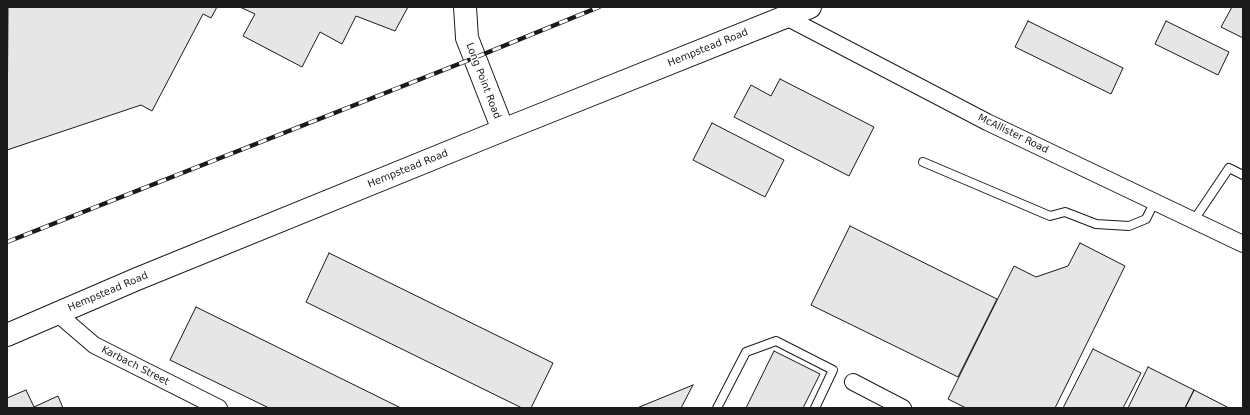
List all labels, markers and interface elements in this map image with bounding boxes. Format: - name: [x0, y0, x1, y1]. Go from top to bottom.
- street label: Hempstead Road: [666, 26, 750, 70]
- street label: Long Point Road: [463, 41, 503, 121]
- street label: McAllister Road: [976, 112, 1050, 156]
- street label: Hempstead Road: [366, 147, 450, 191]
- street label: Hempstead Road: [66, 270, 150, 314]
- street label: Karbach Street: [99, 344, 171, 388]

